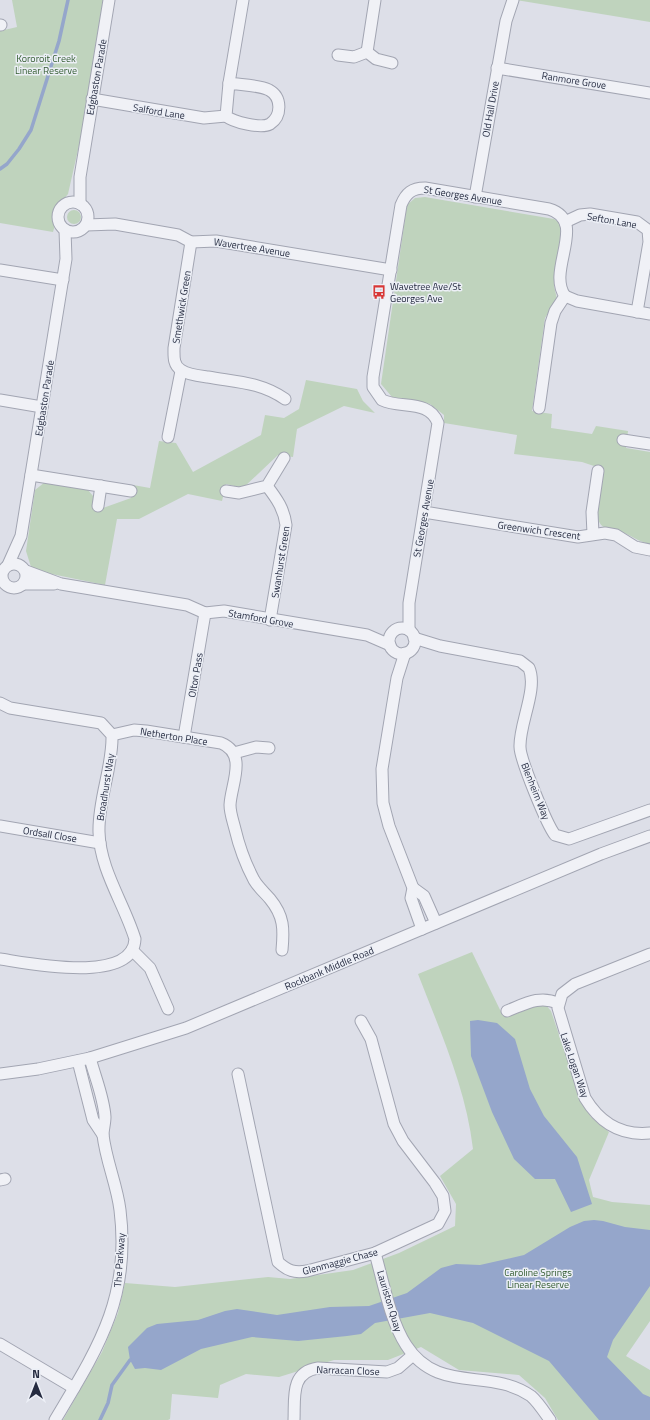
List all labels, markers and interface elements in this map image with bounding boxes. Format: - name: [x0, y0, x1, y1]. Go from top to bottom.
- street label: Edgbaston Parade: [82, 38, 111, 116]
- park label: Kororoit Creek Linear Reserve: [15, 51, 77, 78]
- street label: Ranmore Grove: [541, 68, 607, 93]
- street label: Old Hall Drive: [478, 80, 503, 138]
- street label: Salford Lane: [132, 100, 186, 123]
- street label: St Georges Avenue: [423, 182, 503, 209]
- street label: Sefton Lane: [586, 209, 638, 232]
- street label: Wavertree Avenue: [213, 234, 291, 261]
- street label: Smethwick Green: [168, 269, 195, 345]
- place label: Wavetree Ave/St Georges Ave: [390, 279, 462, 306]
- bus stop icon: Wavetree Ave/St Georges Ave: [371, 284, 387, 300]
- street label: Edgbaston Parade: [31, 359, 58, 437]
- street label: St Georges Avenue: [409, 478, 438, 558]
- street label: Greenwich Crescent: [497, 517, 582, 544]
- street label: Swanhurst Green: [267, 525, 294, 599]
- street label: Stamford Grove: [227, 605, 295, 632]
- street label: Olton Pass: [184, 651, 207, 699]
- street label: Netherton Place: [139, 724, 209, 749]
- street label: Broadhurst Way: [93, 752, 118, 822]
- street label: Blenheim Way: [517, 760, 554, 822]
- street label: Ordsall Close: [22, 823, 78, 846]
- street label: Rockbank Middle Road: [282, 943, 376, 994]
- street label: Lake Logan Way: [556, 1031, 593, 1100]
- street label: The Parkway: [110, 1232, 129, 1288]
- street label: Glenmaggie Chase: [301, 1244, 380, 1279]
- park label: Caroline Springs Linear Reserve: [504, 1265, 572, 1292]
- street label: Lauriston Quay: [373, 1269, 406, 1334]
- street label: Narracan Close: [316, 1362, 380, 1379]
- north arrow: [16, 1364, 56, 1404]
- text: N: [32, 1366, 40, 1382]

